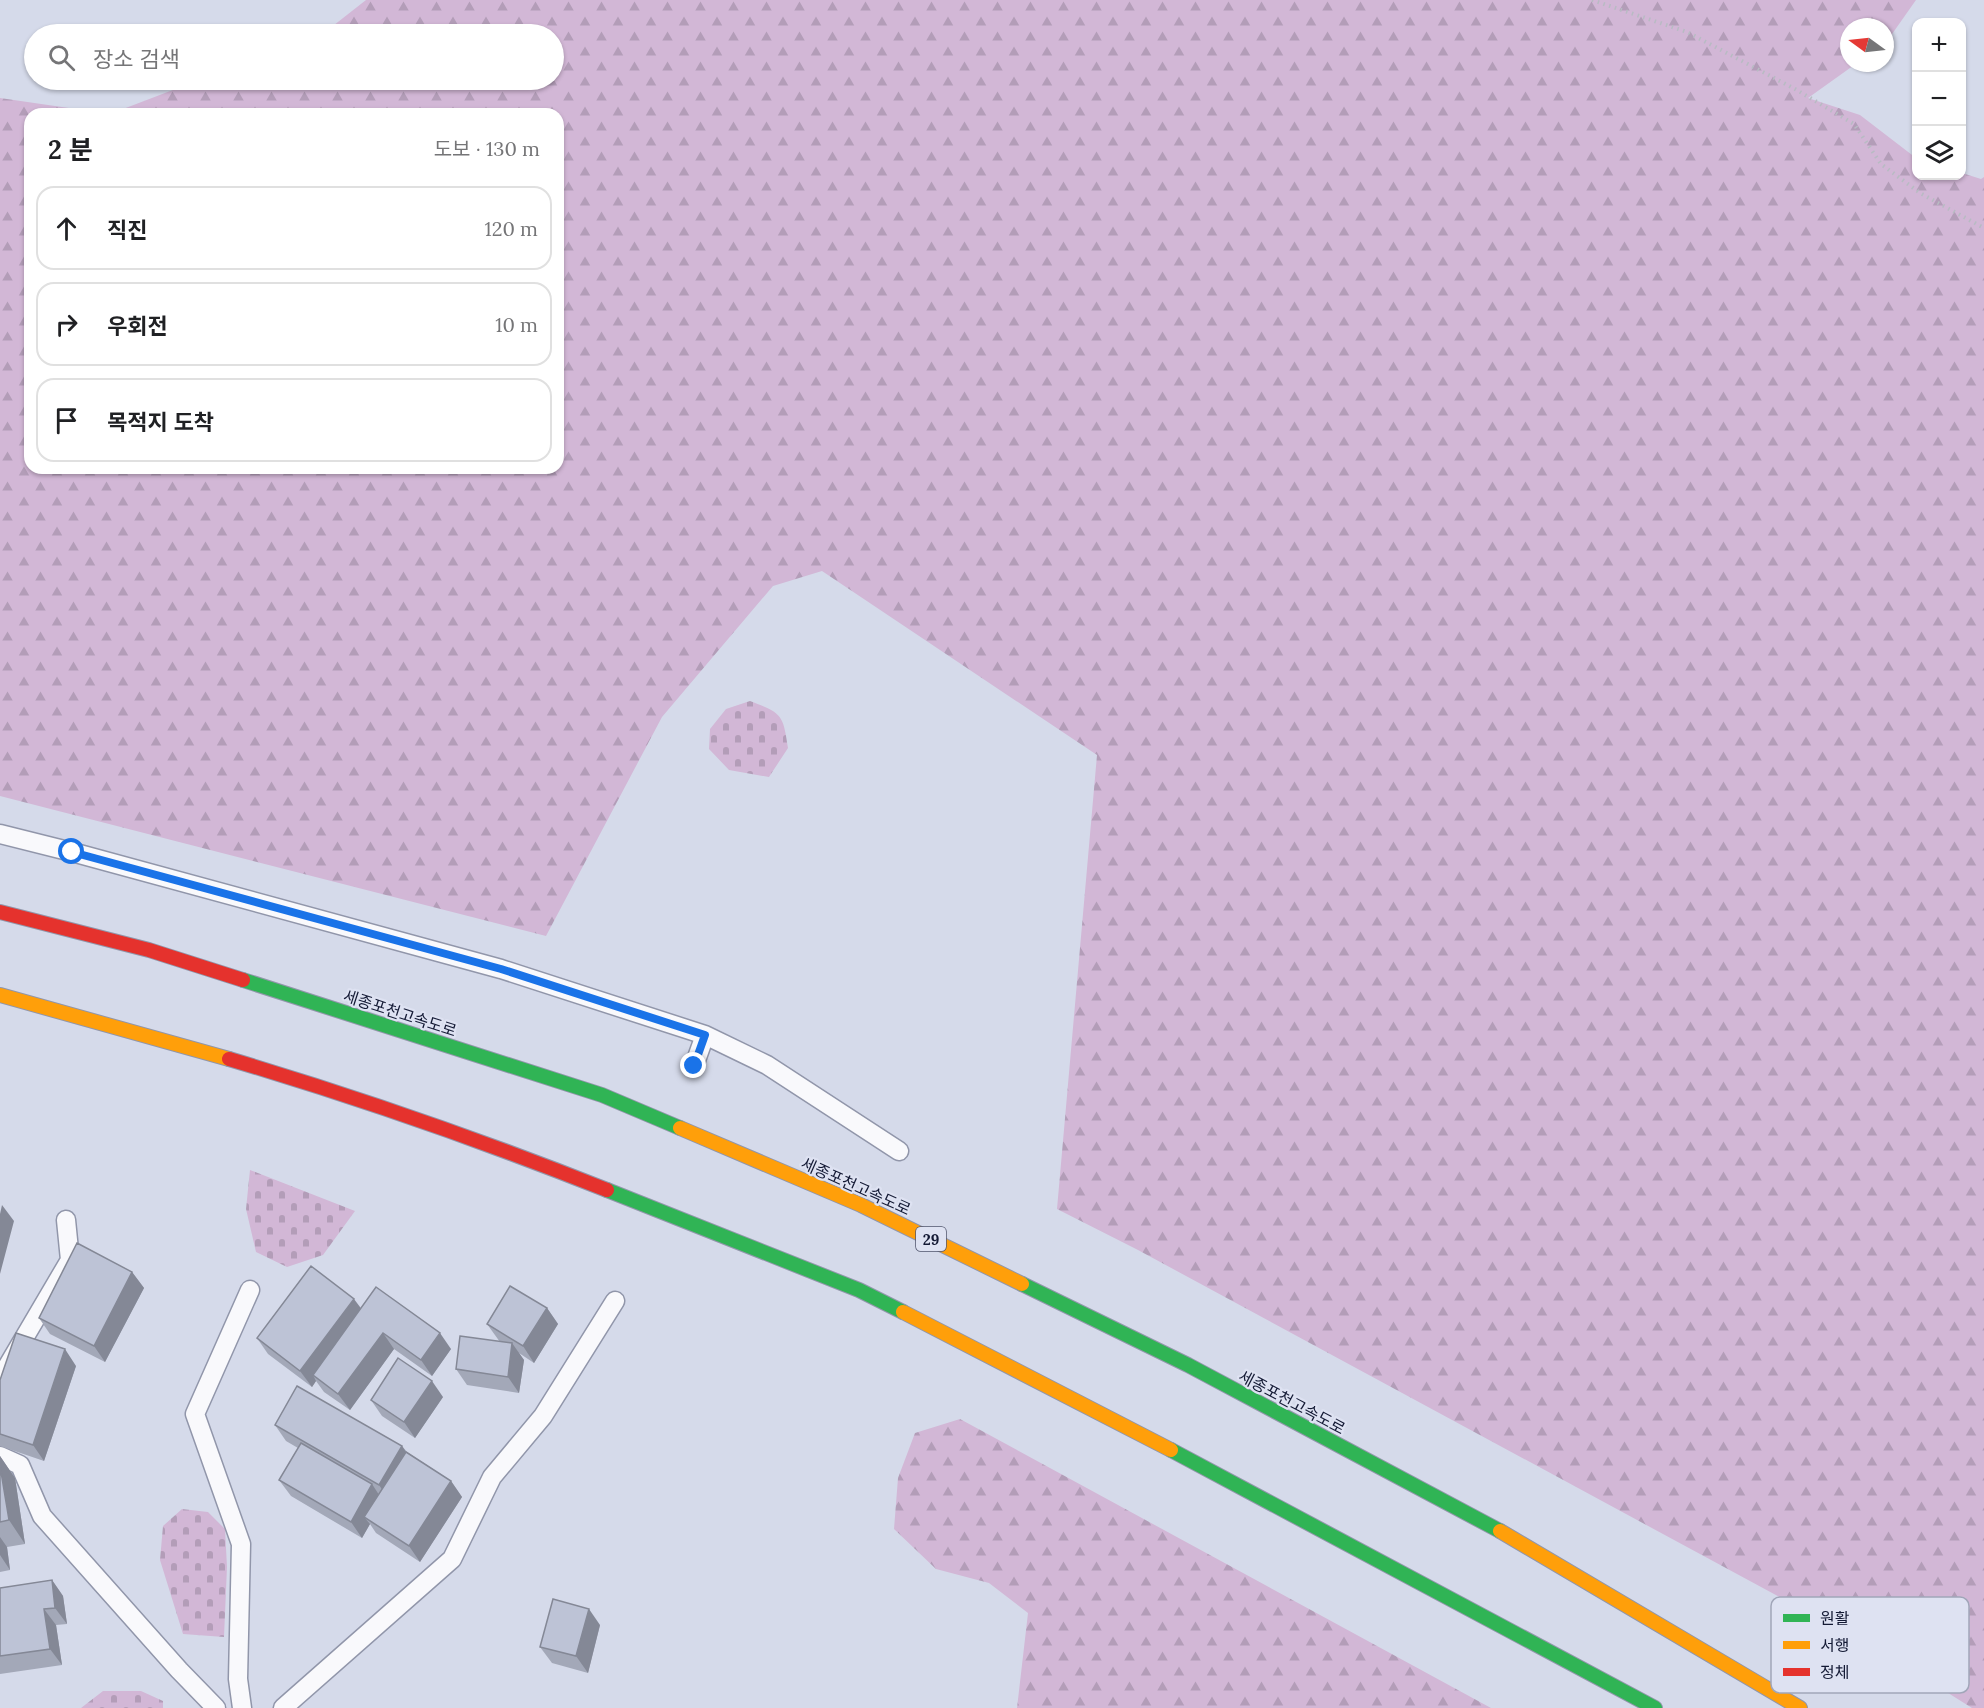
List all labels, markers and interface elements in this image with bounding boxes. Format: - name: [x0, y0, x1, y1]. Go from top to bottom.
- north arrow: [1840, 18, 1894, 72]
- map controls: [1912, 18, 1966, 180]
- button: +: [1912, 18, 1966, 72]
- search box: [24, 24, 564, 90]
- icon: search: [45, 41, 78, 74]
- text: 장소 검색: [93, 45, 180, 73]
- button: −: [1912, 72, 1966, 126]
- button: layers: [1912, 126, 1966, 180]
- text: 2 분: [48, 133, 93, 166]
- text: 도보 · 130 m: [434, 136, 540, 161]
- icon: ahead: [50, 212, 83, 245]
- text: 직진: [107, 216, 147, 244]
- text: 120 m: [484, 216, 538, 241]
- icon: right: [50, 308, 83, 341]
- text: 우회전: [107, 312, 168, 340]
- text: 10 m: [495, 312, 538, 337]
- icon: arrive: [50, 404, 83, 437]
- text: 목적지 도착: [107, 408, 214, 436]
- route start: [58, 838, 84, 864]
- street label: 세종포천고속도로: [341, 985, 459, 1041]
- route end: [680, 1052, 706, 1078]
- street label: 세종포천고속도로: [798, 1153, 914, 1219]
- road number: 29: [916, 1227, 946, 1251]
- street label: 세종포천고속도로: [1235, 1366, 1349, 1439]
- legend: [1771, 1597, 1969, 1693]
- text: 원활: [1820, 1608, 1850, 1628]
- text: 서행: [1820, 1635, 1849, 1655]
- text: 정체: [1820, 1662, 1849, 1682]

